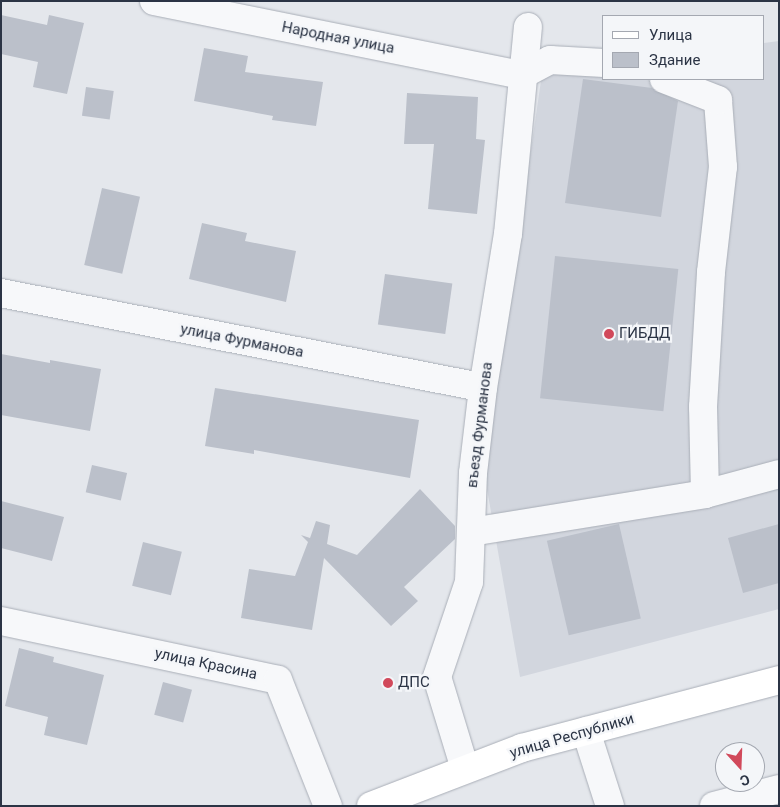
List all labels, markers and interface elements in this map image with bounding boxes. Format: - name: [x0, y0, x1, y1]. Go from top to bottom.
- legend: [602, 15, 765, 80]
- street label: Народная улица: [280, 18, 396, 58]
- text: Улица: [649, 26, 692, 44]
- text: Здание: [649, 51, 700, 69]
- street label: улица Фурманова: [179, 320, 305, 362]
- place label: ГИБДД: [619, 325, 670, 343]
- marker: ГИБДД: [603, 328, 615, 340]
- street label: въезд Фурманова: [463, 361, 497, 489]
- street label: улица Красина: [153, 644, 259, 684]
- place label: ДПС: [398, 674, 430, 692]
- marker: ДПС: [382, 677, 394, 689]
- street label: улица Республики: [508, 710, 636, 762]
- north arrow: [715, 742, 765, 792]
- text: С: [738, 771, 752, 789]

